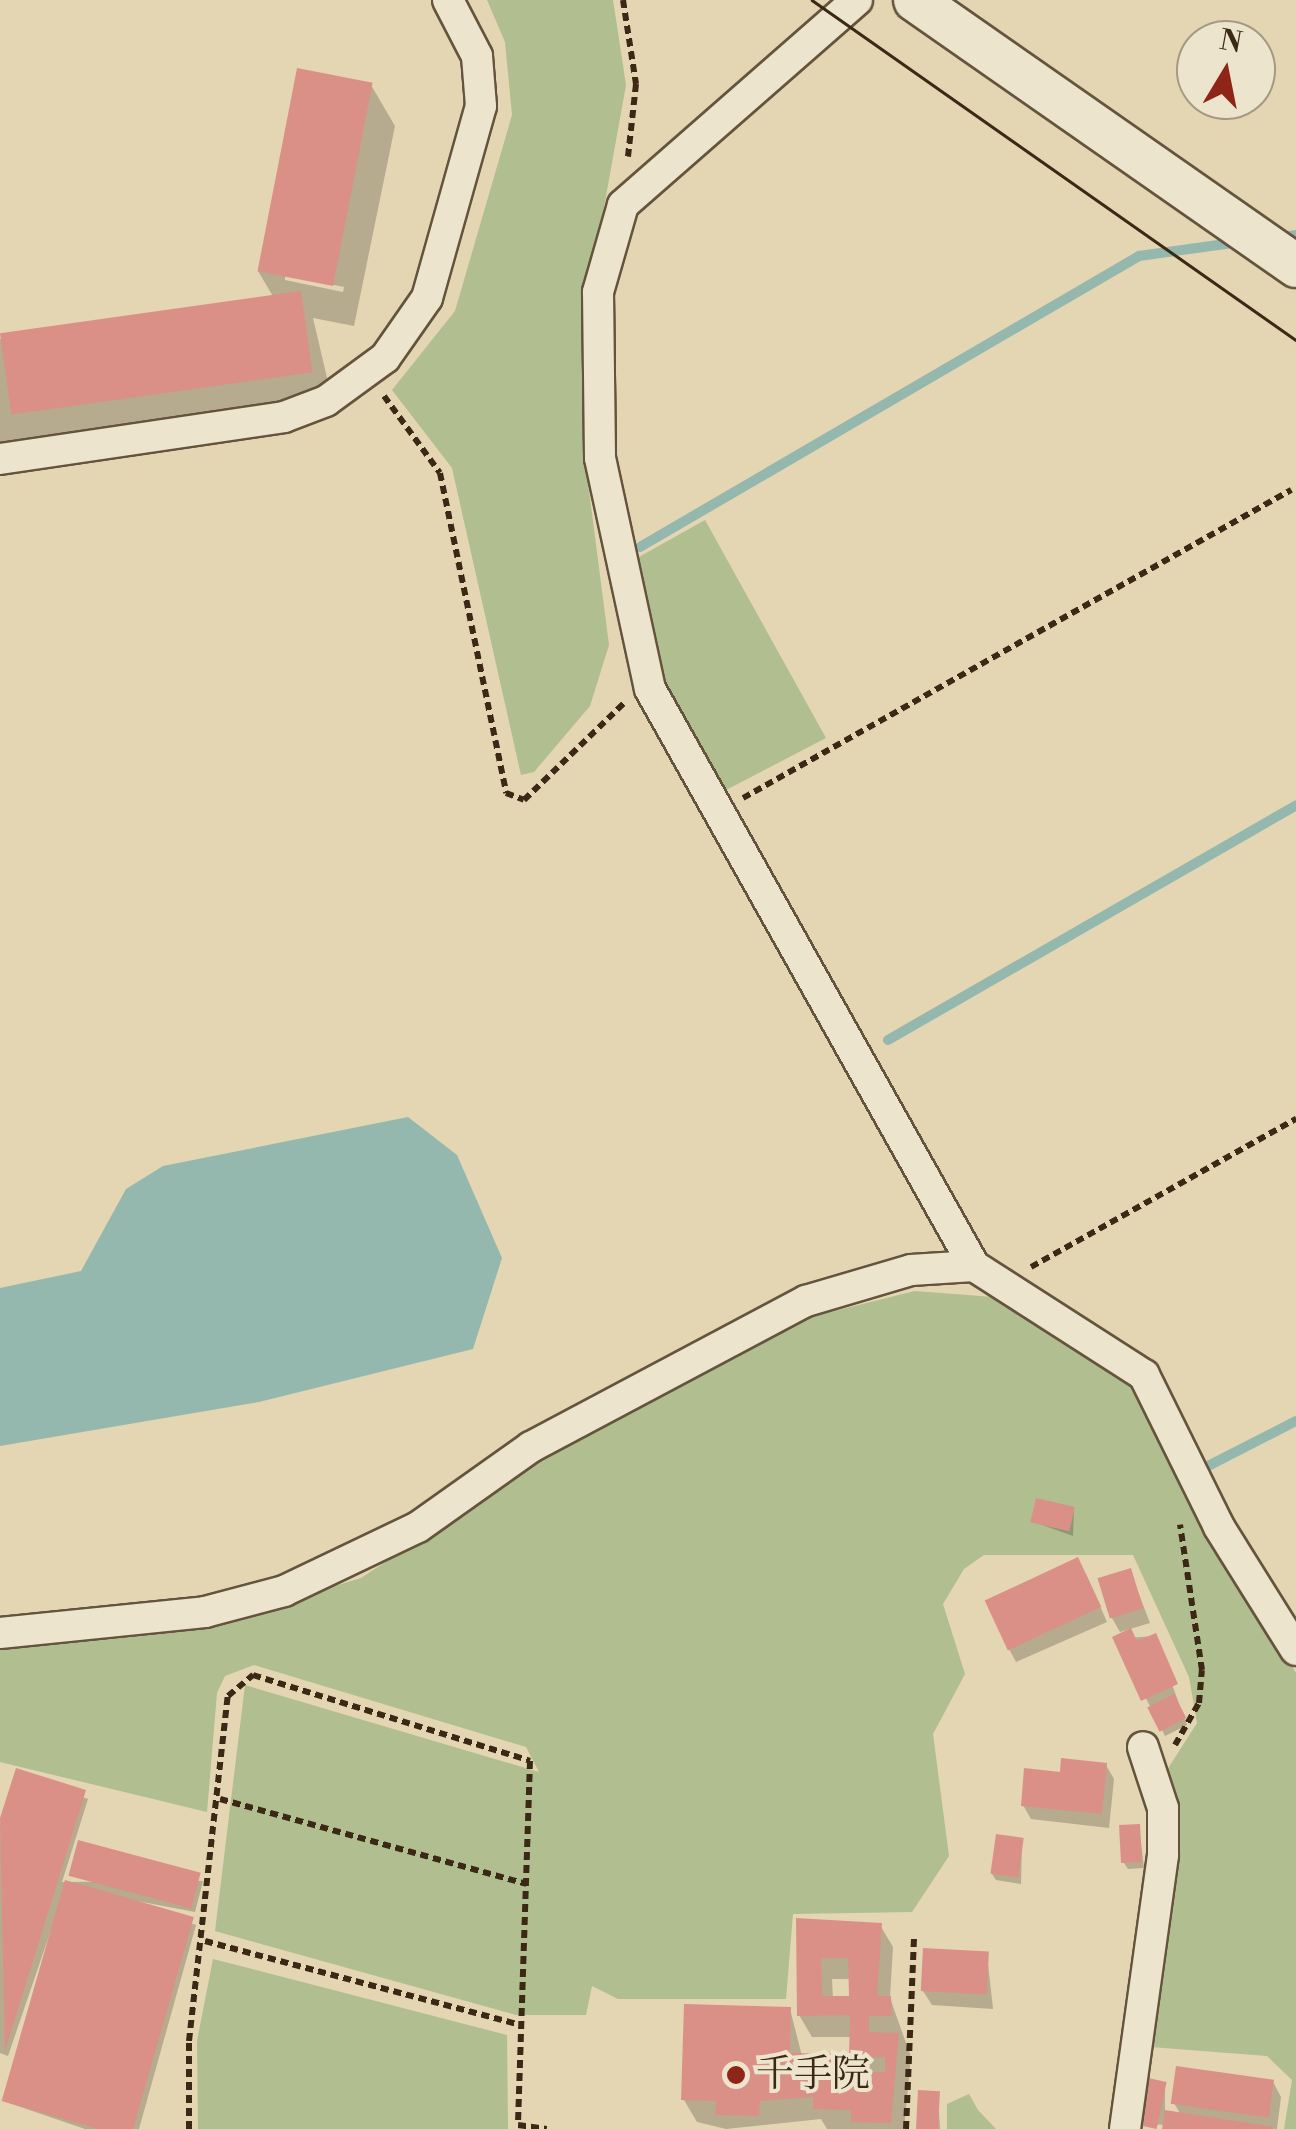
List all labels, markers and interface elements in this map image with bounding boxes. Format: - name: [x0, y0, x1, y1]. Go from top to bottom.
- north arrow: [1176, 20, 1276, 120]
- text: N: [1217, 23, 1245, 61]
- place label: 千手院: [756, 2052, 870, 2098]
- marker: 千手院: [725, 2064, 747, 2086]

